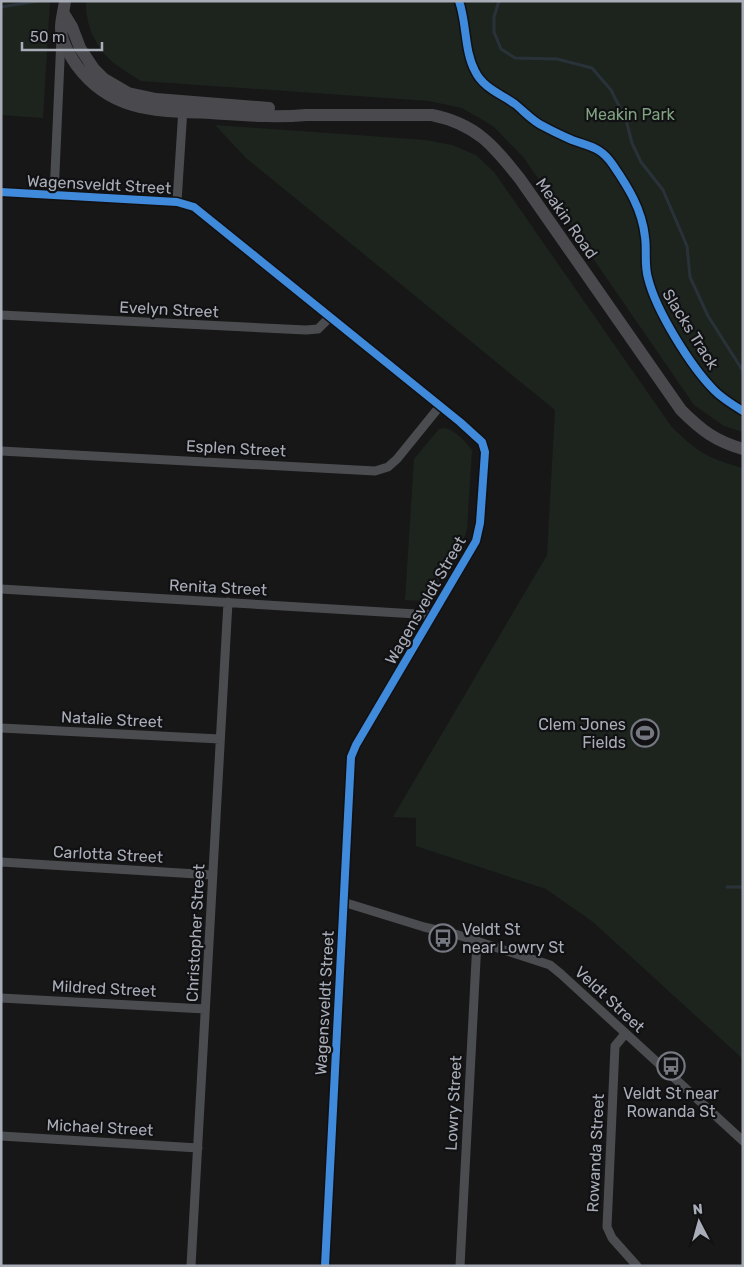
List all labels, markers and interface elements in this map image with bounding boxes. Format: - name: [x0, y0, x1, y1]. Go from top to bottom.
- scale bar: [22, 20, 102, 52]
- text: 50 m: [30, 28, 65, 46]
- park label: Meakin Park: [585, 105, 676, 124]
- street label: Wagensveldt Street: [26, 171, 172, 198]
- street label: Meakin Road: [532, 174, 601, 262]
- street label: Slacks Track: [658, 286, 723, 374]
- street label: Evelyn Street: [119, 297, 219, 322]
- street label: Esplen Street: [185, 436, 286, 461]
- street label: Wagensveldt Street: [381, 533, 470, 668]
- street label: Renita Street: [168, 575, 267, 600]
- street label: Natalie Street: [61, 707, 163, 732]
- place label: Clem Jones Fields: [538, 715, 626, 752]
- sports icon: Clem Jones Fields: [630, 718, 660, 748]
- street label: Carlotta Street: [53, 842, 163, 867]
- street label: Christopher Street: [182, 864, 209, 1002]
- place label: Veldt St near Lowry St: [462, 920, 564, 957]
- bus stop icon: Veldt St near Lowry St: [428, 923, 458, 953]
- street label: Wagensveldt Street: [311, 930, 338, 1076]
- street label: Veldt Street: [571, 962, 648, 1036]
- street label: Mildred Street: [51, 976, 157, 1001]
- bus stop icon: Veldt St near Rowanda St: [656, 1051, 686, 1081]
- street label: Lowry Street: [442, 1055, 465, 1151]
- place label: Veldt St near Rowanda St: [623, 1084, 719, 1121]
- street label: Rowanda Street: [583, 1093, 608, 1213]
- street label: Michael Street: [46, 1115, 154, 1140]
- north arrow: [674, 1197, 724, 1247]
- text: N: [692, 1201, 704, 1219]

